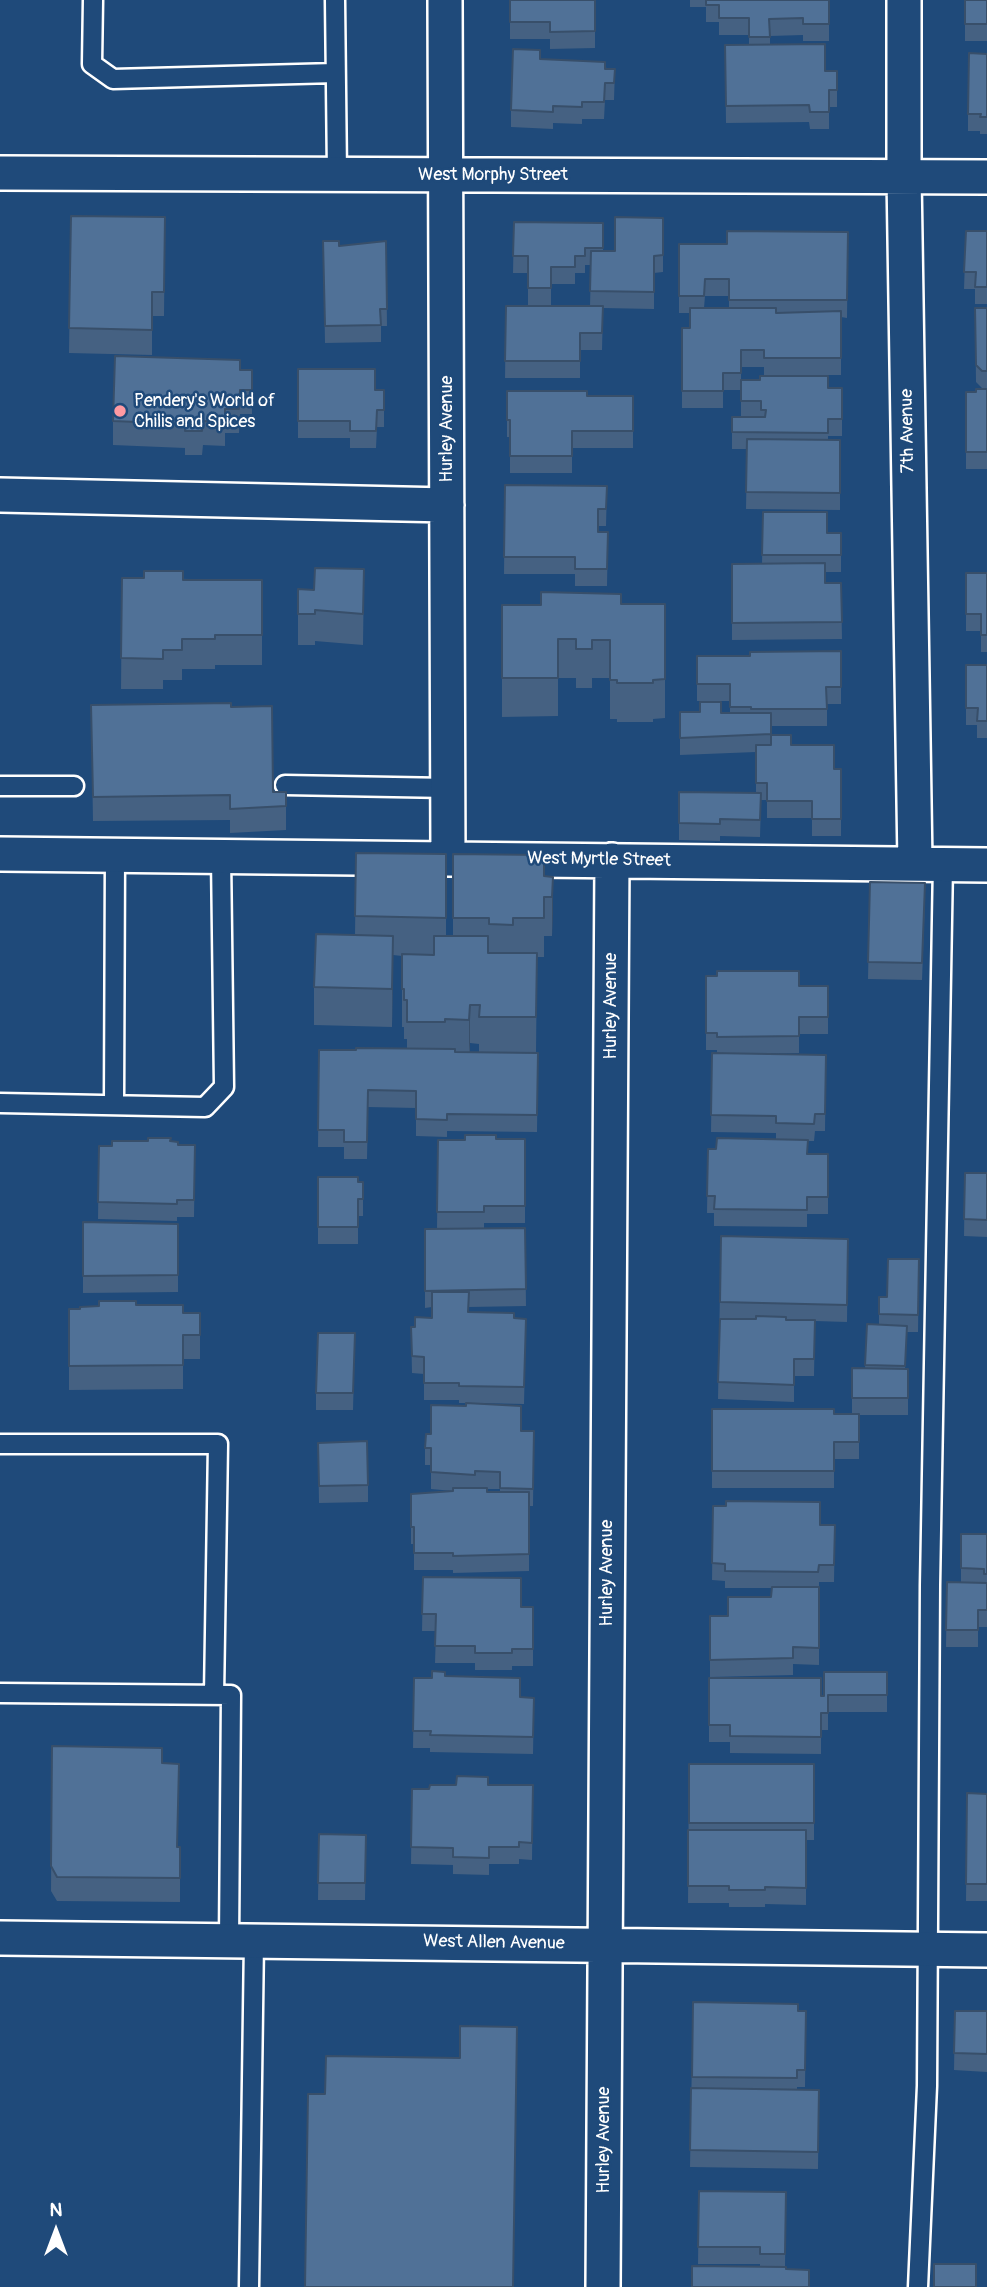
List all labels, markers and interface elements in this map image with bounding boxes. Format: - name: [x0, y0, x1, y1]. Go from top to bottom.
- street label: West Morphy Street: [418, 164, 568, 186]
- street label: Hurley Avenue: [436, 376, 458, 482]
- street label: 7th Avenue: [896, 389, 920, 473]
- place label: Pendery's World of Chilis and Spices: [134, 390, 275, 432]
- marker: Pendery's World of Chilis and Spices: [112, 403, 128, 419]
- street label: West Myrtle Street: [527, 848, 671, 872]
- street label: Hurley Avenue: [600, 953, 622, 1059]
- street label: Hurley Avenue: [596, 1520, 618, 1626]
- street label: West Allen Avenue: [423, 1931, 565, 1955]
- street label: Hurley Avenue: [593, 2087, 615, 2193]
- north arrow: [21, 2196, 91, 2266]
- text: N: [50, 2198, 62, 2222]

